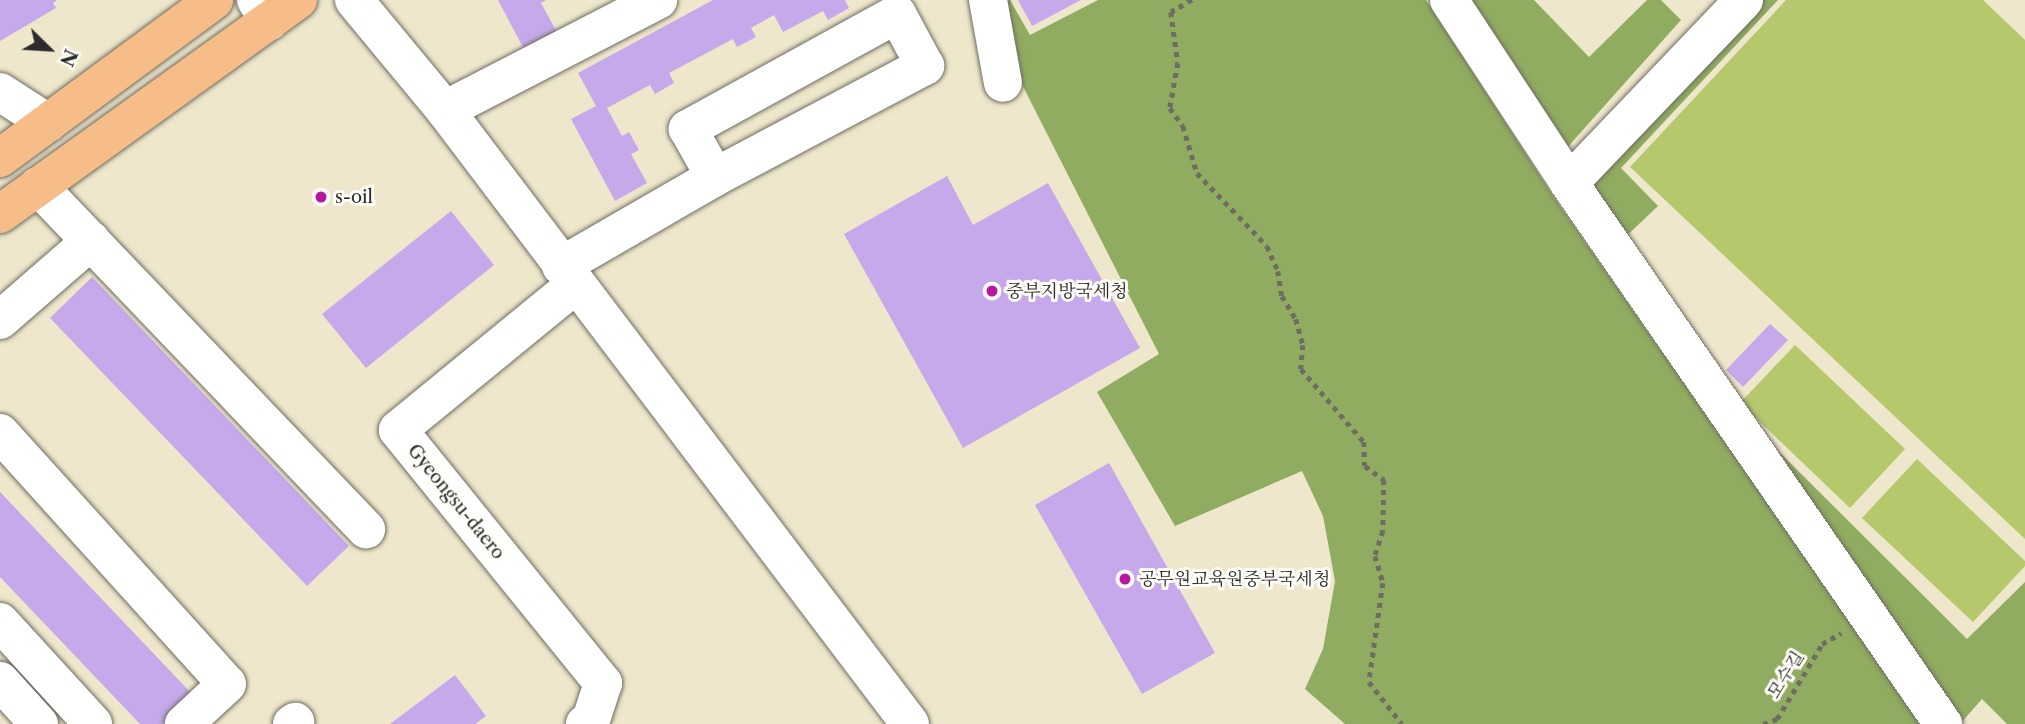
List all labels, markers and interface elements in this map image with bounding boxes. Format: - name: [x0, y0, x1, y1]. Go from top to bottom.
- north arrow: [14, 14, 84, 84]
- text: N: [55, 46, 83, 70]
- place label: s-oil: [335, 186, 373, 208]
- marker: s-oil: [313, 189, 329, 205]
- place label: 중부지방국세청: [1006, 280, 1128, 302]
- marker: 중부지방국세청: [984, 283, 1000, 299]
- street label: Gyeongsu-daero: [403, 440, 509, 564]
- place label: 공무원교육원중부국세청: [1139, 568, 1330, 590]
- marker: 공무원교육원중부국세청: [1117, 571, 1133, 587]
- street label: 모수길: [1763, 647, 1809, 703]

